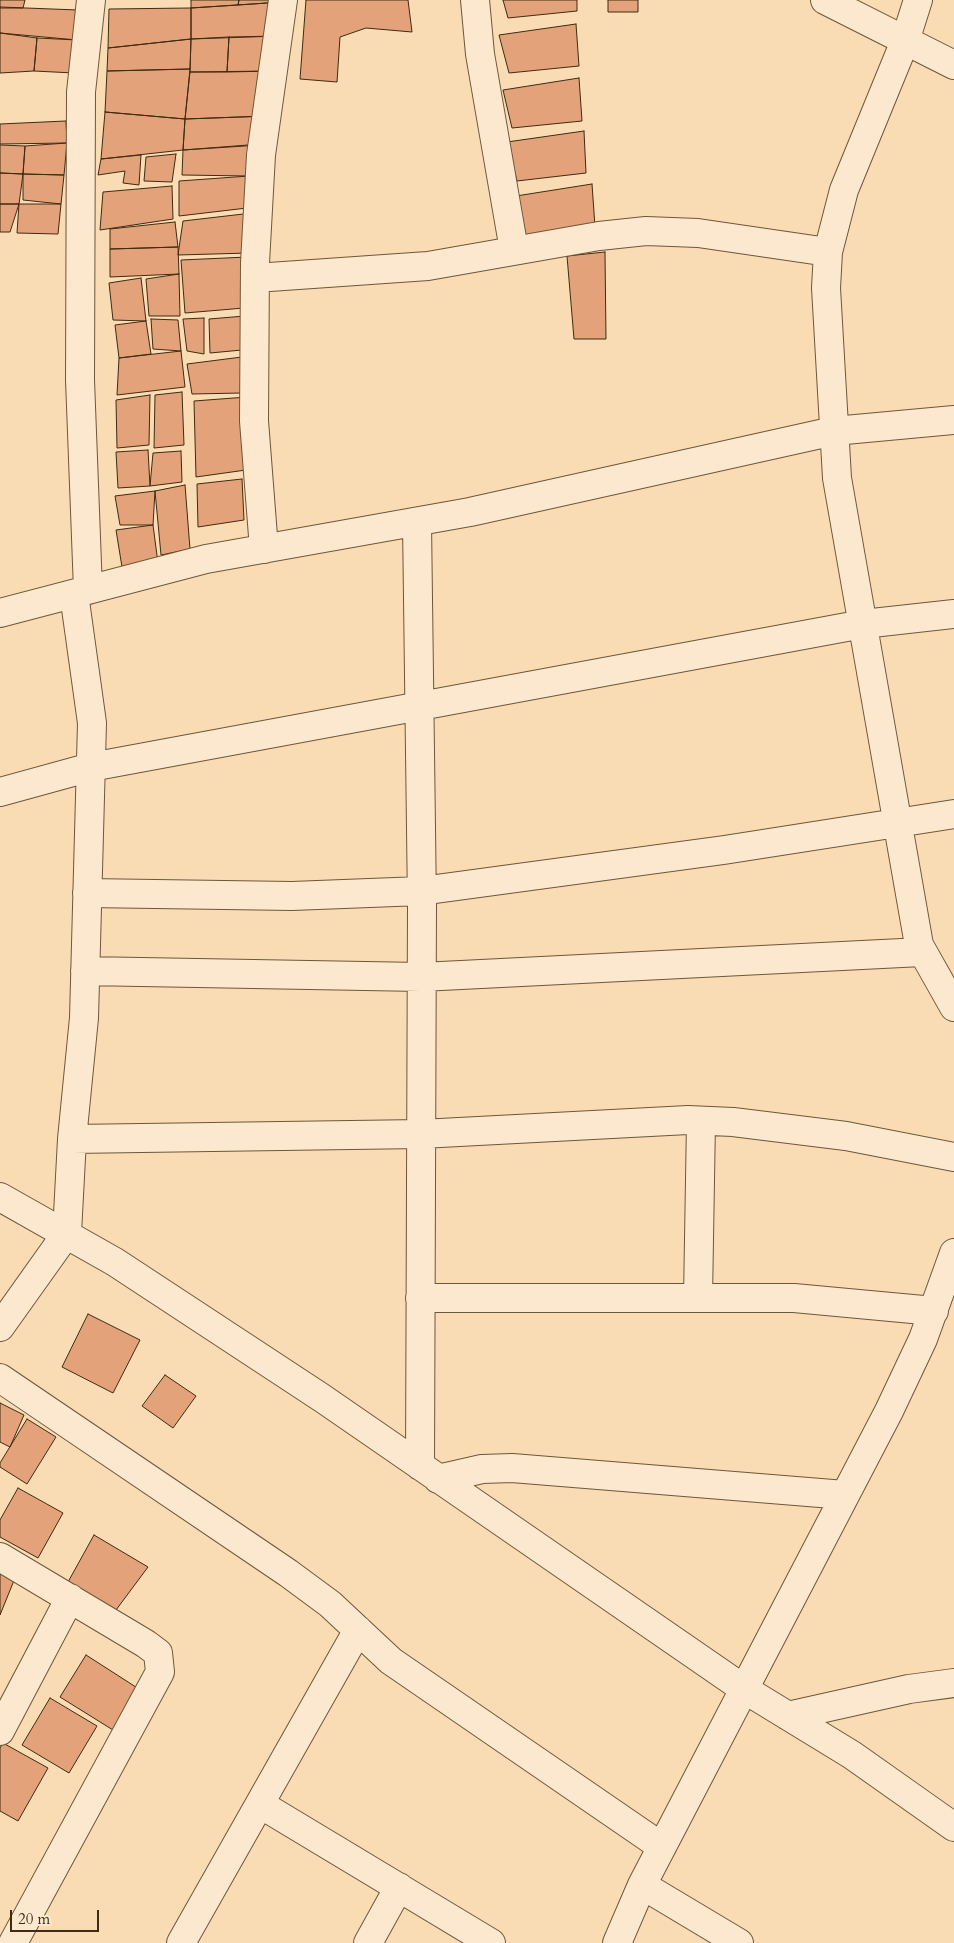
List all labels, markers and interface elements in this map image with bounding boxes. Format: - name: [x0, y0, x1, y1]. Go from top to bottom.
- scale bar: [12, 1900, 101, 1932]
- text: 20 m: [18, 1909, 50, 1929]

